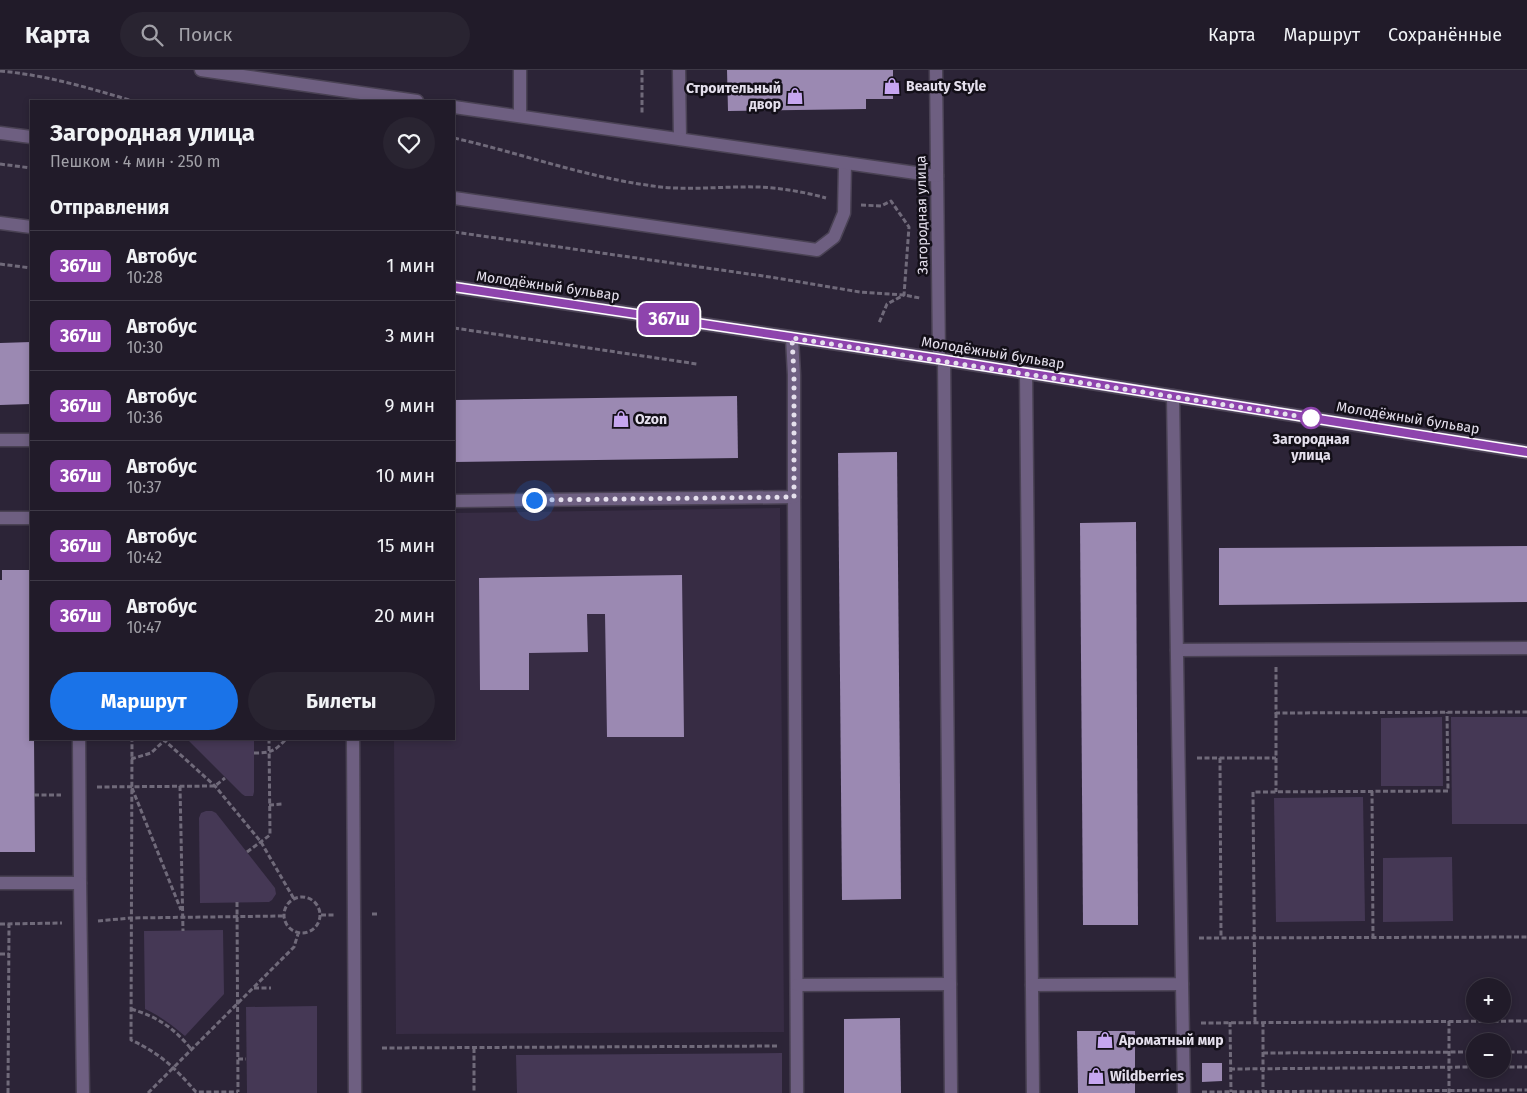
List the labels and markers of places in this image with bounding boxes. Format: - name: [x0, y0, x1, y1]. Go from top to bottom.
- shop icon: Beauty Style: [882, 76, 902, 96]
- place label: Beauty Style: [906, 78, 986, 95]
- place label: Строительный двор: [686, 80, 781, 113]
- shop icon: Строительный двор: [785, 86, 805, 106]
- marker: Загородная улица: [1300, 407, 1322, 429]
- shop icon: Ozon: [611, 409, 631, 429]
- place label: Ozon: [635, 411, 667, 428]
- place label: Загородная улица: [1272, 431, 1349, 464]
- shop icon: Ароматный мир: [1095, 1030, 1115, 1050]
- place label: Ароматный мир: [1118, 1032, 1224, 1049]
- shop icon: Wildberries: [1086, 1066, 1106, 1086]
- place label: Wildberries: [1110, 1068, 1184, 1085]

